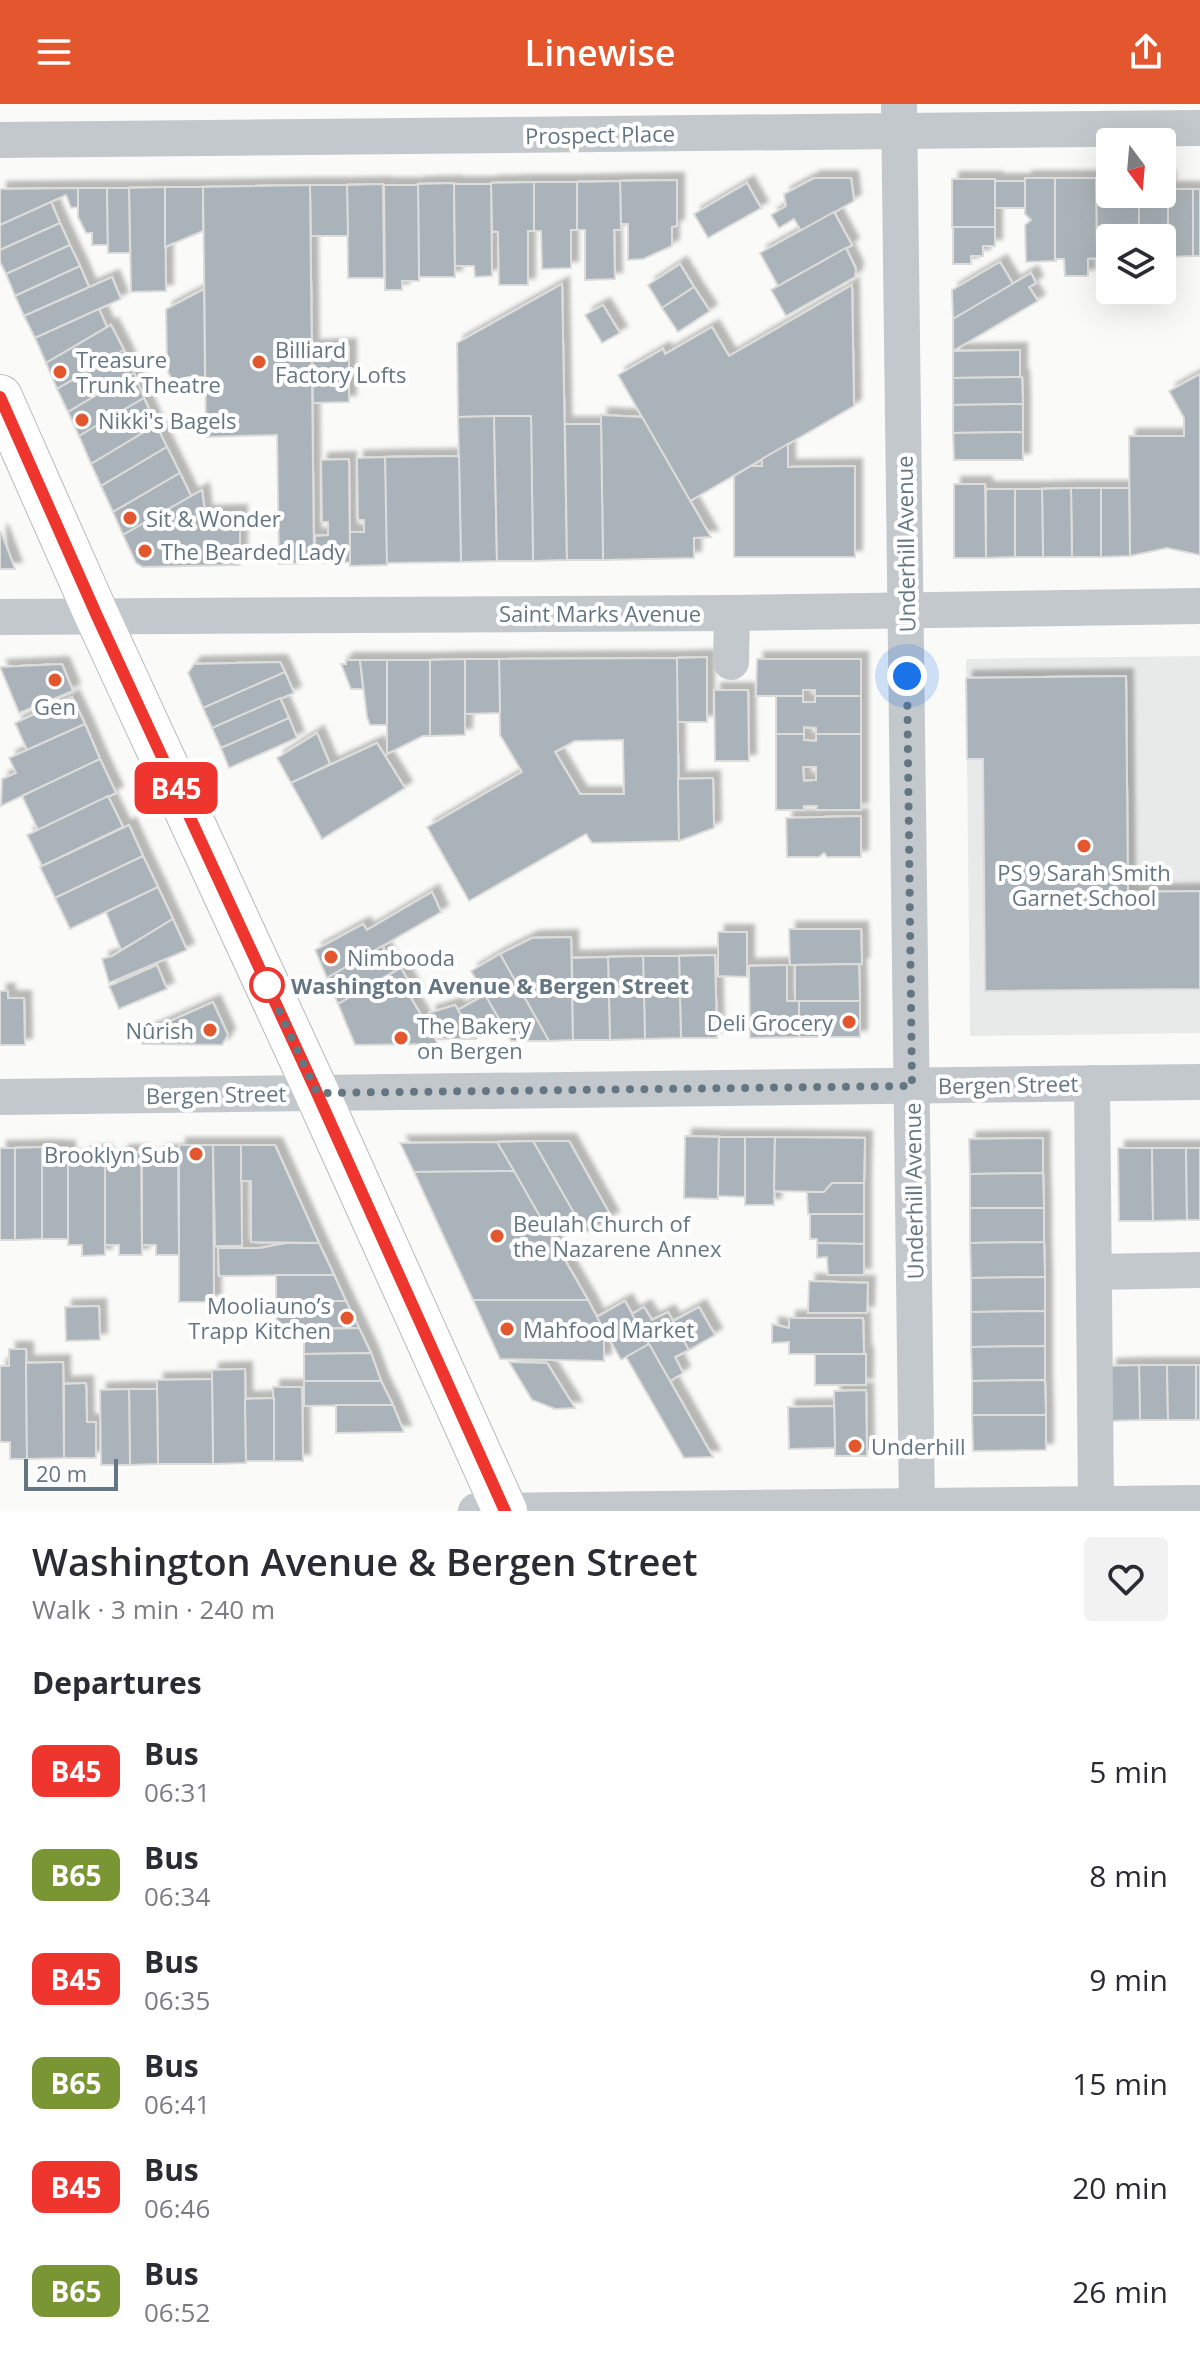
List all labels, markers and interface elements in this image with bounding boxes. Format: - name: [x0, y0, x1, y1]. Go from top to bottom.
- text: Linewise: [525, 28, 675, 77]
- icon: menu: [32, 30, 76, 74]
- icon: share: [1124, 30, 1168, 74]
- street label: Prospect Place: [525, 118, 675, 150]
- north arrow: [1096, 128, 1176, 208]
- map controls: [1096, 128, 1176, 304]
- button: layers: [1096, 224, 1176, 304]
- place label: Billiard Factory Lofts: [275, 334, 406, 389]
- place label: Treasure Trunk Theatre: [76, 344, 221, 399]
- marker: Billiard Factory Lofts: [250, 353, 268, 371]
- marker: Treasure Trunk Theatre: [51, 363, 69, 381]
- place label: Nikki's Bagels: [98, 405, 237, 435]
- marker: Nikki's Bagels: [73, 411, 91, 429]
- street label: Underhill Avenue: [888, 455, 922, 633]
- place label: Sit & Wonder: [146, 503, 281, 533]
- marker: Sit & Wonder: [121, 509, 139, 527]
- place label: The Bearded Lady: [161, 536, 347, 566]
- marker: The Bearded Lady: [136, 542, 154, 560]
- street label: Saint Marks Avenue: [499, 598, 701, 628]
- your location: [887, 656, 927, 696]
- marker: Gen: [46, 671, 64, 689]
- place label: Gen: [34, 691, 76, 721]
- line badge: B45: [130, 762, 222, 814]
- text: B45: [151, 769, 201, 807]
- marker: PS 9 Sarah Smith Garnet School: [1075, 837, 1093, 855]
- place label: PS 9 Sarah Smith Garnet School: [997, 857, 1171, 912]
- place label: Nimbooda: [347, 942, 455, 972]
- marker: Nimbooda: [322, 948, 340, 966]
- marker: Washington Avenue & Bergen Street: [250, 968, 284, 1002]
- place label: Washington Avenue & Bergen Street: [291, 970, 689, 1000]
- place label: Deli Grocery: [707, 1007, 834, 1037]
- place label: The Bakery on Bergen: [417, 1010, 532, 1065]
- marker: Deli Grocery: [840, 1013, 858, 1031]
- place label: Nûrish: [125, 1015, 194, 1045]
- marker: Nûrish: [201, 1021, 219, 1039]
- marker: The Bakery on Bergen: [392, 1029, 410, 1047]
- street label: Bergen Street: [937, 1068, 1079, 1100]
- street label: Bergen Street: [145, 1078, 287, 1110]
- street label: Underhill Avenue: [896, 1102, 930, 1280]
- place label: Brooklyn Sub: [44, 1139, 180, 1169]
- marker: Brooklyn Sub: [187, 1145, 205, 1163]
- place label: Beulah Church of the Nazarene Annex: [513, 1208, 722, 1263]
- marker: Beulah Church of the Nazarene Annex: [488, 1227, 506, 1245]
- place label: Mooliauno’s Trapp Kitchen: [188, 1290, 331, 1345]
- marker: Mooliauno’s Trapp Kitchen: [338, 1309, 356, 1327]
- place label: Mahfood Market: [523, 1314, 694, 1344]
- marker: Mahfood Market: [498, 1320, 516, 1338]
- place label: Underhill: [871, 1431, 966, 1461]
- marker: Underhill: [846, 1437, 864, 1455]
- scale bar: [24, 1455, 118, 1491]
- text: 20 m: [36, 1458, 87, 1488]
- text: Washington Avenue & Bergen Street: [32, 1535, 697, 1587]
- button: heart: [1084, 1537, 1168, 1621]
- text: Walk · 3 min · 240 m: [32, 1591, 275, 1627]
- text: Departures: [32, 1662, 202, 1703]
- text: Bus: [144, 1733, 199, 1774]
- text: 5 min: [1089, 1751, 1168, 1792]
- text: B45: [51, 1752, 101, 1790]
- text: 06:31: [144, 1774, 210, 1810]
- text: Bus: [144, 1837, 199, 1878]
- text: 8 min: [1089, 1855, 1168, 1896]
- text: B65: [51, 1856, 101, 1894]
- text: 06:34: [144, 1878, 210, 1914]
- text: Bus: [144, 1941, 199, 1982]
- text: 9 min: [1089, 1959, 1168, 2000]
- text: B45: [51, 1960, 101, 1998]
- text: 06:35: [144, 1982, 210, 2018]
- text: Bus: [144, 2045, 199, 2086]
- text: 15 min: [1072, 2063, 1168, 2104]
- text: B65: [51, 2064, 101, 2102]
- text: 06:41: [144, 2086, 210, 2122]
- text: Bus: [144, 2149, 199, 2190]
- text: 20 min: [1072, 2167, 1168, 2208]
- text: B45: [51, 2168, 101, 2206]
- text: 06:46: [144, 2190, 210, 2226]
- text: Bus: [144, 2253, 199, 2294]
- text: 26 min: [1072, 2271, 1168, 2312]
- text: B65: [51, 2272, 101, 2310]
- text: 06:52: [144, 2294, 210, 2330]

